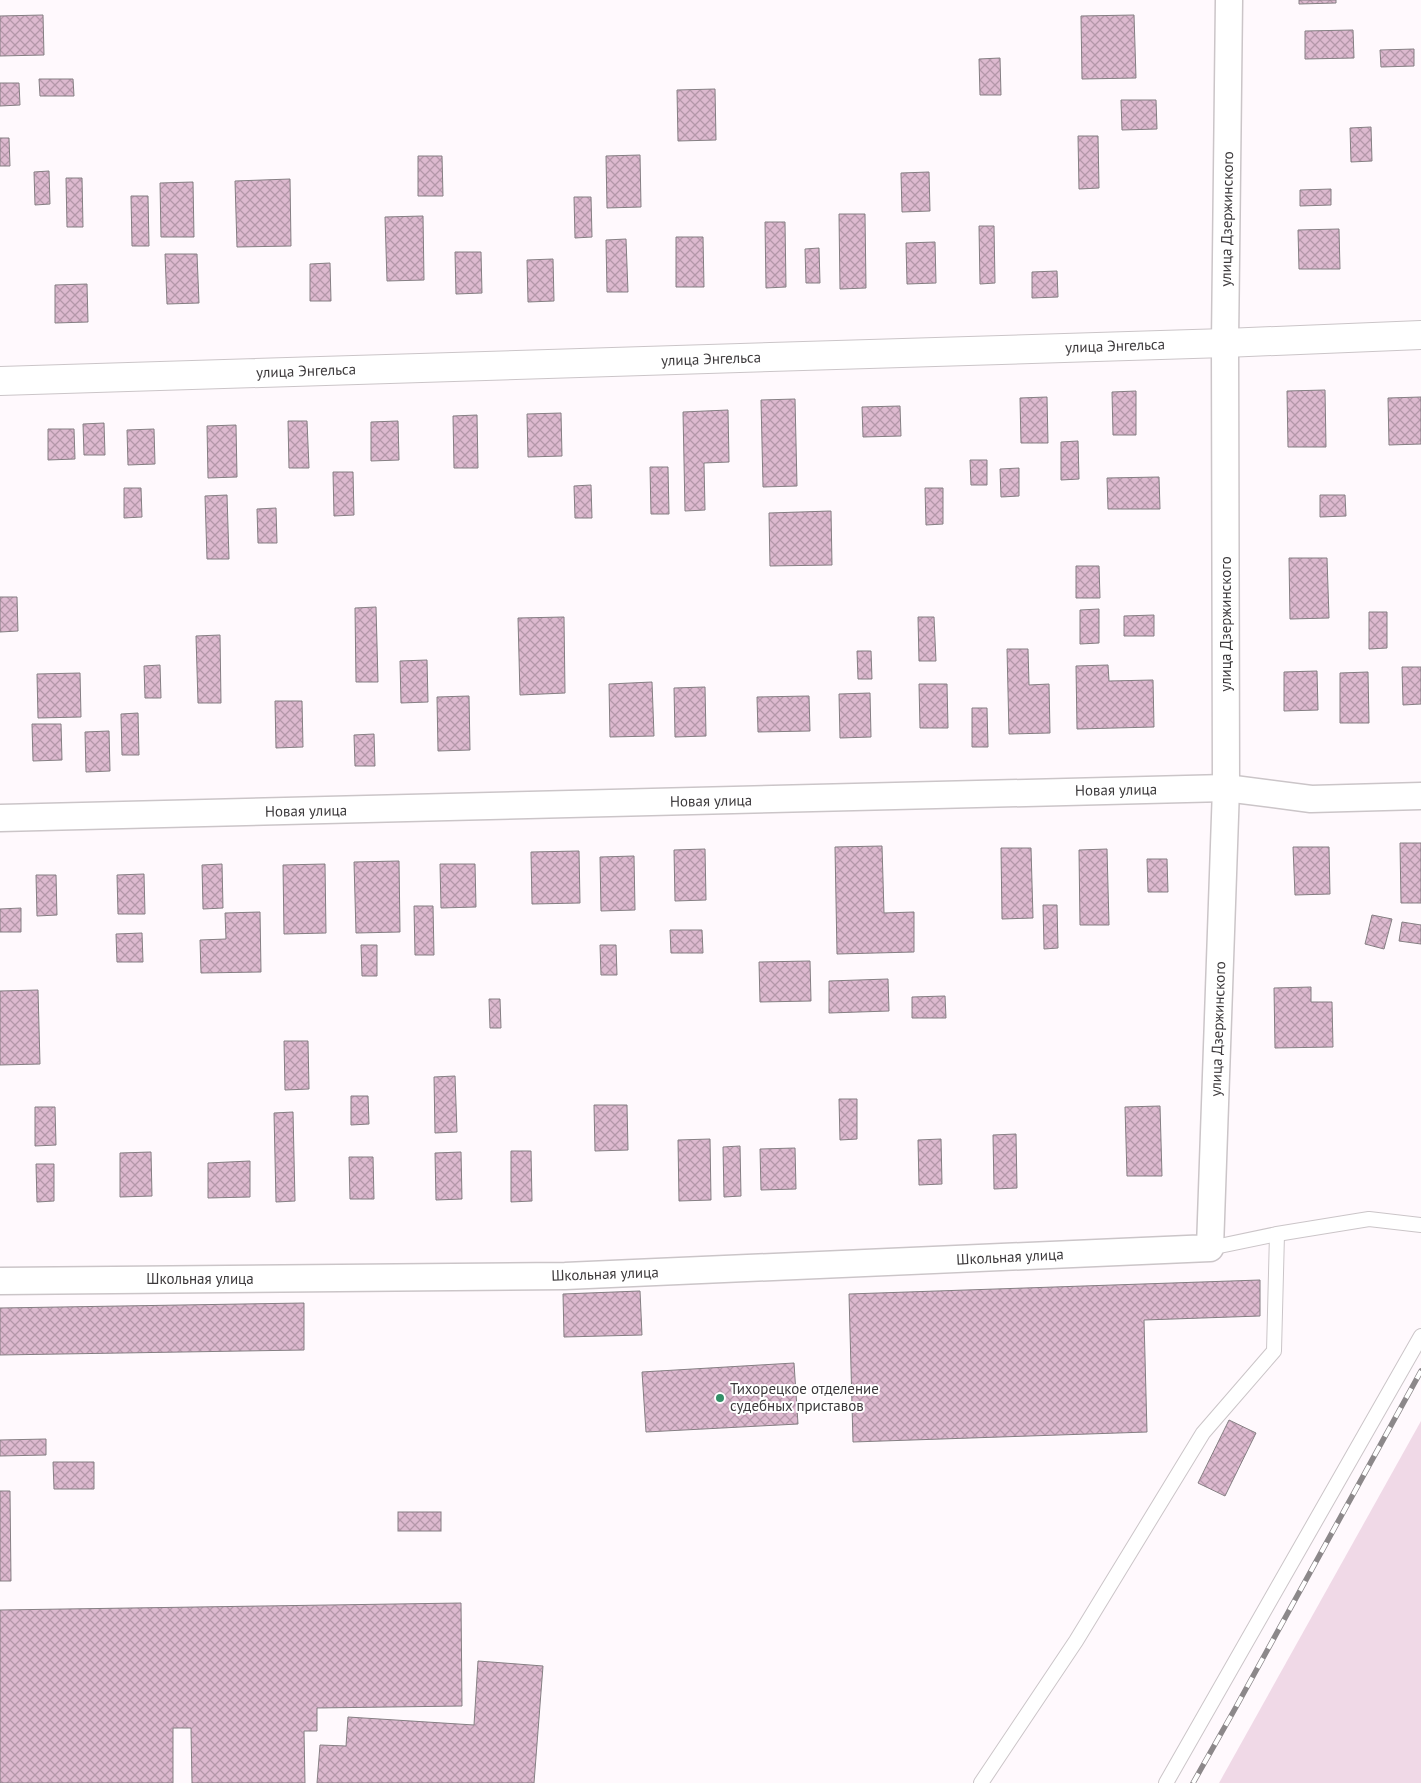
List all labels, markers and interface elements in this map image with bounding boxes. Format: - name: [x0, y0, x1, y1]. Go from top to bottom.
- street label: улица Дзержинского: [1216, 151, 1237, 287]
- street label: улица Энгельса: [1065, 334, 1165, 357]
- street label: улица Энгельса: [661, 347, 761, 370]
- street label: улица Энгельса: [256, 359, 356, 382]
- street label: улица Дзержинского: [1216, 556, 1235, 692]
- street label: Новая улица: [1075, 779, 1157, 800]
- street label: Новая улица: [670, 790, 752, 811]
- street label: Новая улица: [265, 800, 347, 821]
- street label: улица Дзержинского: [1206, 961, 1229, 1097]
- street label: Школьная улица: [956, 1244, 1064, 1269]
- street label: Школьная улица: [551, 1262, 659, 1285]
- street label: Школьная улица: [146, 1269, 254, 1288]
- place label: Тихорецкое отделение судебных приставов: [730, 1379, 879, 1415]
- marker: Тихорецкое отделение судебных приставов: [714, 1392, 726, 1404]

